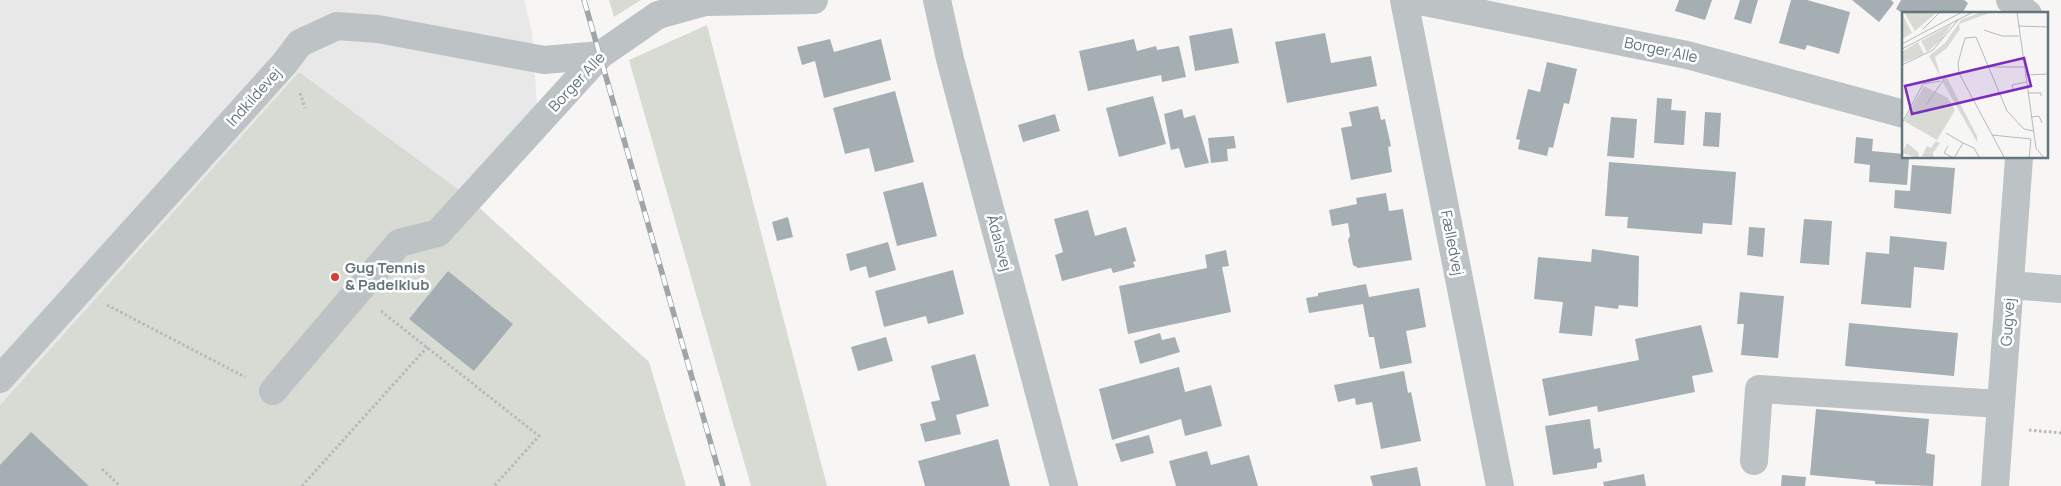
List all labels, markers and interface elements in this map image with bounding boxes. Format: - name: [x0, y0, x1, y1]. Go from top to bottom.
- inset map: [1902, 12, 2048, 159]
- street label: Borger Alle: [1622, 31, 1700, 68]
- street label: Borger Alle: [544, 47, 610, 116]
- street label: Indkildevej: [221, 63, 286, 131]
- street label: Fælledvej: [1436, 209, 1469, 277]
- street label: Ådalsvej: [982, 212, 1017, 273]
- place label: Gug Tennis & Padelklub: [345, 257, 429, 295]
- marker: Gug Tennis & Padelklub: [329, 271, 341, 283]
- street label: Gugvej: [1995, 297, 2020, 347]

